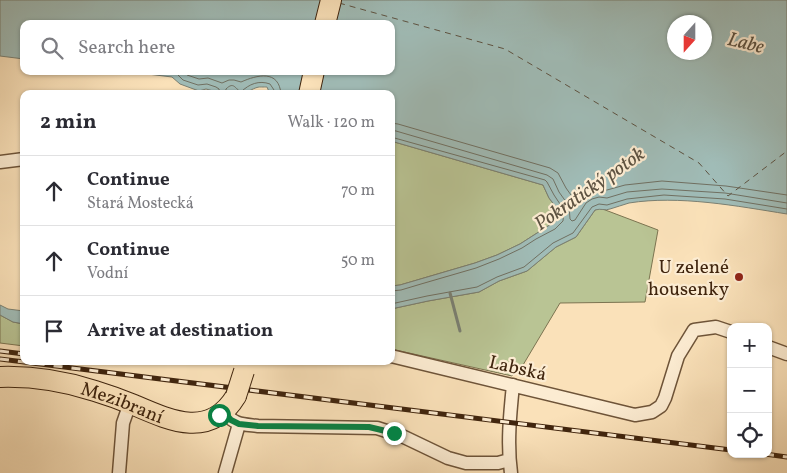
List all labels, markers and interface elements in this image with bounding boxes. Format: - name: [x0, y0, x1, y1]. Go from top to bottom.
- north arrow: [667, 15, 712, 60]
- search box: [20, 20, 395, 75]
- water label: Labe: [724, 26, 767, 62]
- icon: search: [38, 34, 66, 62]
- text: Search here: [78, 35, 175, 61]
- text: 2 min: [40, 108, 97, 137]
- text: Walk · 120 m: [287, 112, 375, 134]
- water label: Pokratický potok: [529, 141, 651, 238]
- text: Continue: [87, 167, 170, 193]
- icon: ahead: [40, 177, 68, 205]
- text: 70 m: [341, 180, 375, 202]
- text: Stará Mostecká: [87, 193, 194, 215]
- text: Continue: [87, 237, 170, 263]
- icon: ahead: [40, 247, 68, 275]
- text: 50 m: [341, 250, 375, 272]
- place label: U zelené housenky: [648, 255, 729, 303]
- text: Vodní: [87, 263, 128, 285]
- marker: U zelené housenky: [733, 271, 745, 283]
- icon: arrive: [40, 317, 68, 345]
- text: Arrive at destination: [87, 318, 273, 344]
- map controls: [727, 323, 772, 458]
- button: +: [727, 323, 772, 368]
- street label: Labská: [486, 350, 549, 388]
- button: −: [727, 368, 772, 413]
- street label: Mezibraní: [77, 376, 167, 431]
- route start: [208, 404, 231, 427]
- button: locate: [727, 413, 772, 458]
- route end: [383, 422, 406, 445]

